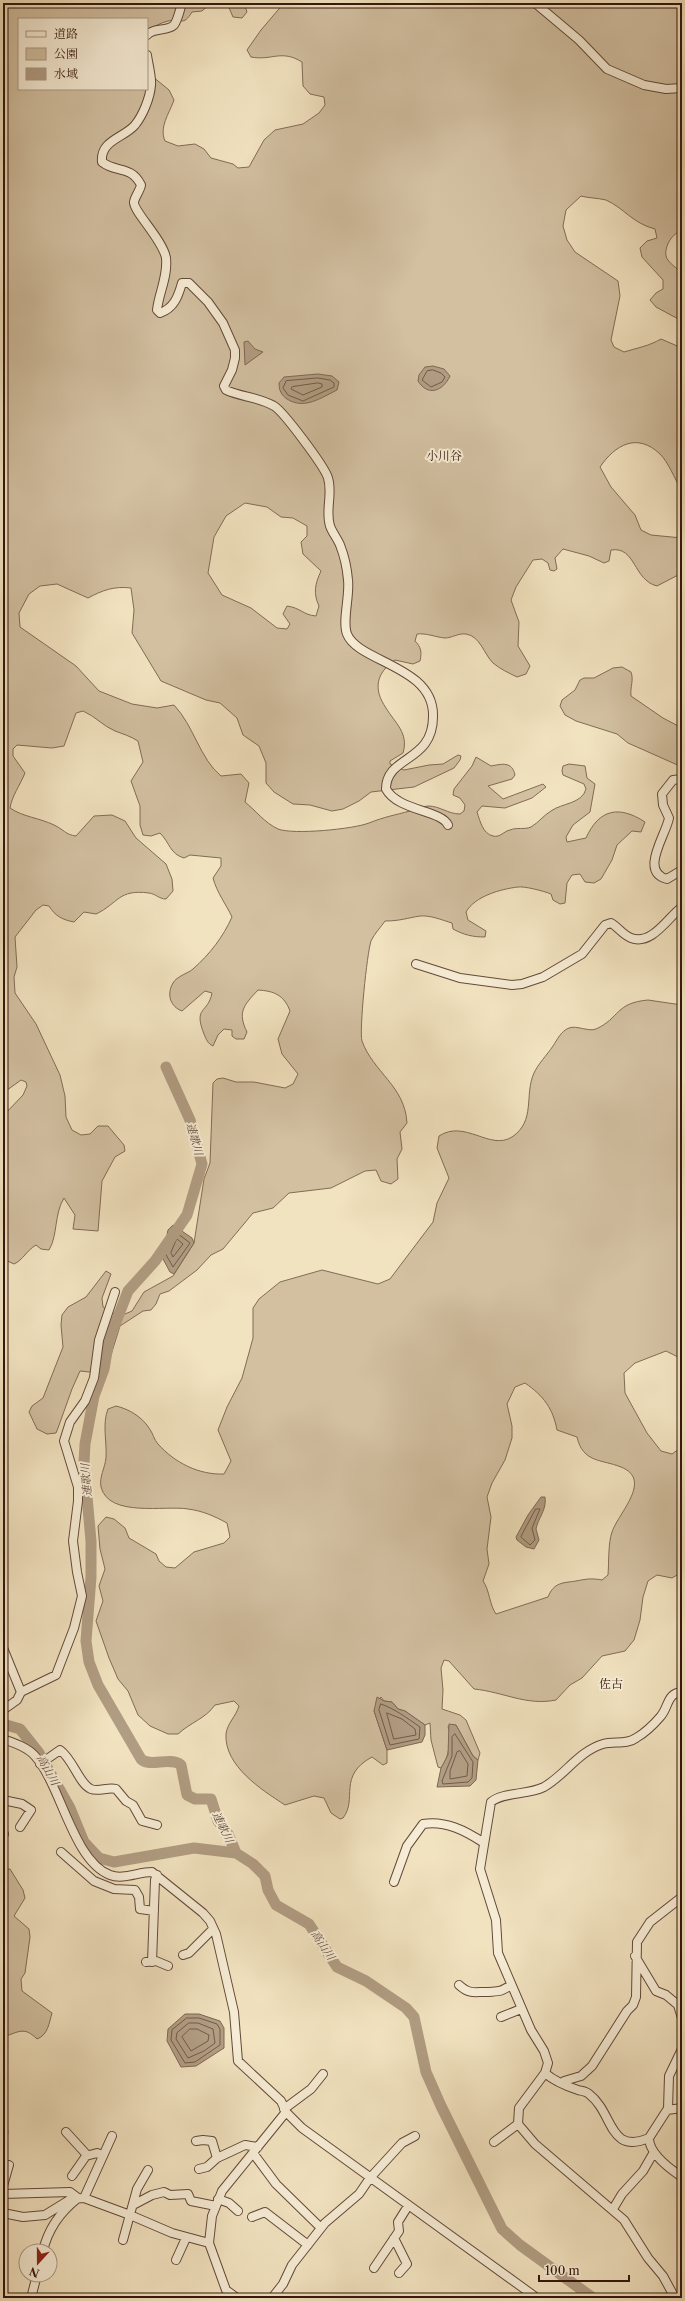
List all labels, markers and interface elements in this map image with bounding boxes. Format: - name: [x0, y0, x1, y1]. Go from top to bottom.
- legend: [18, 18, 148, 90]
- text: 道路: [54, 26, 78, 41]
- text: 公園: [54, 46, 78, 61]
- text: 水域: [54, 66, 78, 81]
- district label: 小川谷: [426, 448, 462, 463]
- water label: 連歌川: [184, 1121, 206, 1158]
- water label: 連歌川: [78, 1462, 94, 1497]
- district label: 佐古: [599, 1676, 623, 1691]
- water label: 高山川: [34, 1752, 63, 1789]
- water label: 連歌川: [209, 1809, 237, 1846]
- water label: 高山川: [308, 1927, 339, 1963]
- north arrow: [18, 2243, 58, 2283]
- scale bar: [539, 2257, 629, 2283]
- text: 100 m: [545, 2263, 580, 2278]
- text: N: [27, 2264, 41, 2281]

